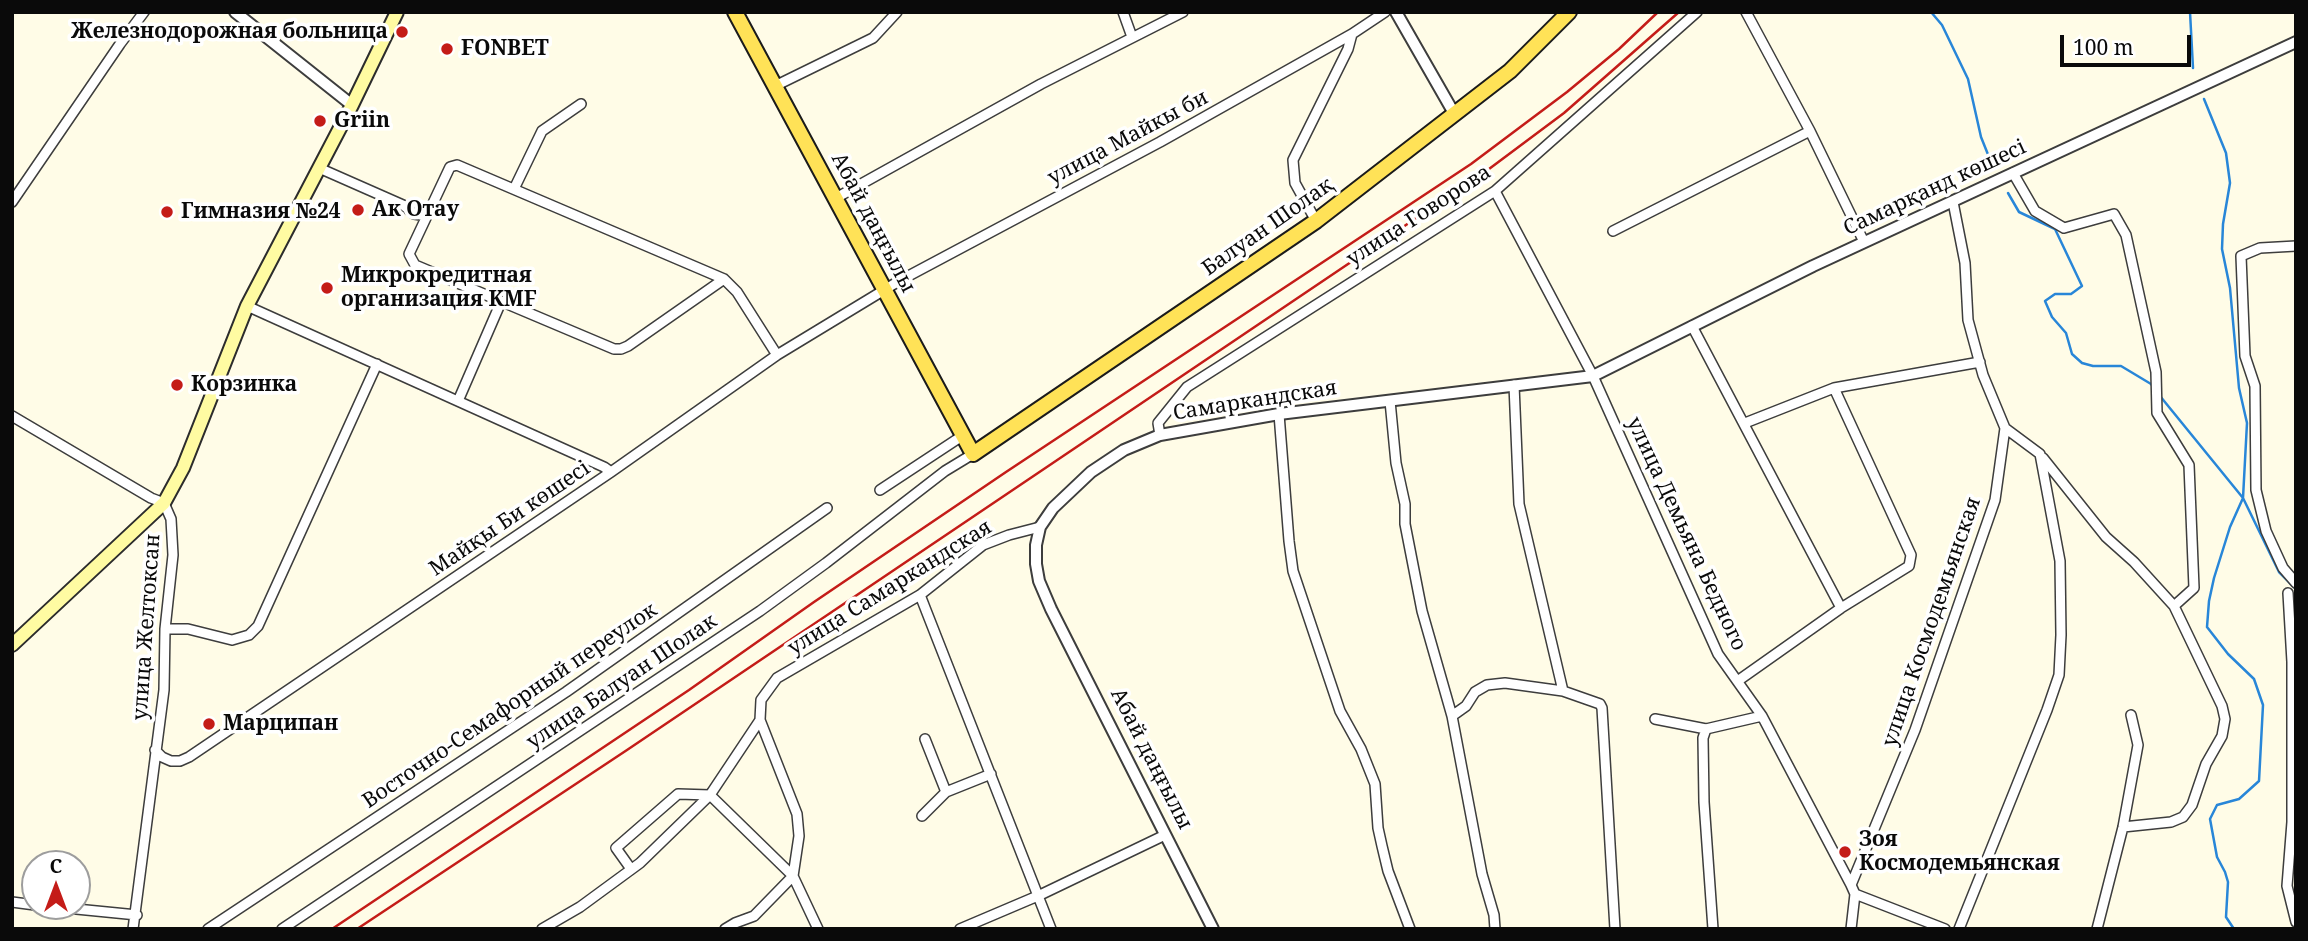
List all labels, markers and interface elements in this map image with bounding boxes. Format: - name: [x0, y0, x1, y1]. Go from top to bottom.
- place label: Железнодорожная больница: [71, 19, 388, 45]
- scale bar: [2063, 21, 2194, 65]
- marker: Железнодорожная больница: [394, 24, 410, 40]
- text: 100 m: [2073, 33, 2134, 61]
- place label: FONBET: [461, 36, 549, 62]
- marker: FONBET: [439, 41, 455, 57]
- street label: улица Майкы би: [1043, 85, 1213, 191]
- place label: Griin: [334, 108, 390, 134]
- marker: Griin: [312, 113, 328, 129]
- street label: Самарқанд көшесі: [1840, 135, 2030, 241]
- street label: Абай даңғылы: [826, 149, 920, 297]
- street label: улица Говорова: [1342, 160, 1496, 272]
- street label: Балуан Шолақ: [1197, 172, 1339, 282]
- place label: Ак Отау: [372, 197, 459, 223]
- place label: Гимназия №24: [181, 199, 341, 225]
- marker: Ак Отау: [350, 202, 366, 218]
- marker: Гимназия №24: [159, 204, 175, 220]
- place label: Микрокредитная организация KMF: [341, 263, 537, 313]
- marker: Микрокредитная организация KMF: [319, 280, 335, 296]
- place label: Корзинка: [191, 372, 297, 398]
- street label: Самаркандская: [1171, 376, 1339, 426]
- marker: Корзинка: [169, 377, 185, 393]
- street label: улица Демьяна Бедного: [1621, 413, 1751, 655]
- street label: Майқы Би көшесі: [425, 456, 595, 582]
- street label: улица Космодемьянская: [1877, 494, 1987, 750]
- street label: улица Самаркандская: [783, 515, 997, 661]
- street label: улица Желтоксан: [128, 533, 166, 721]
- street label: Восточно-Семафорный переулок: [358, 598, 662, 814]
- street label: улица Балуан Шолак: [522, 609, 722, 755]
- street label: Абай даңғылы: [1105, 684, 1197, 834]
- place label: Марципан: [223, 711, 338, 737]
- marker: Марципан: [201, 716, 217, 732]
- place label: Зоя Космодемьянская: [1859, 827, 2060, 877]
- marker: Зоя Космодемьянская: [1837, 844, 1853, 860]
- north arrow: [21, 850, 91, 920]
- text: С: [50, 853, 62, 879]

